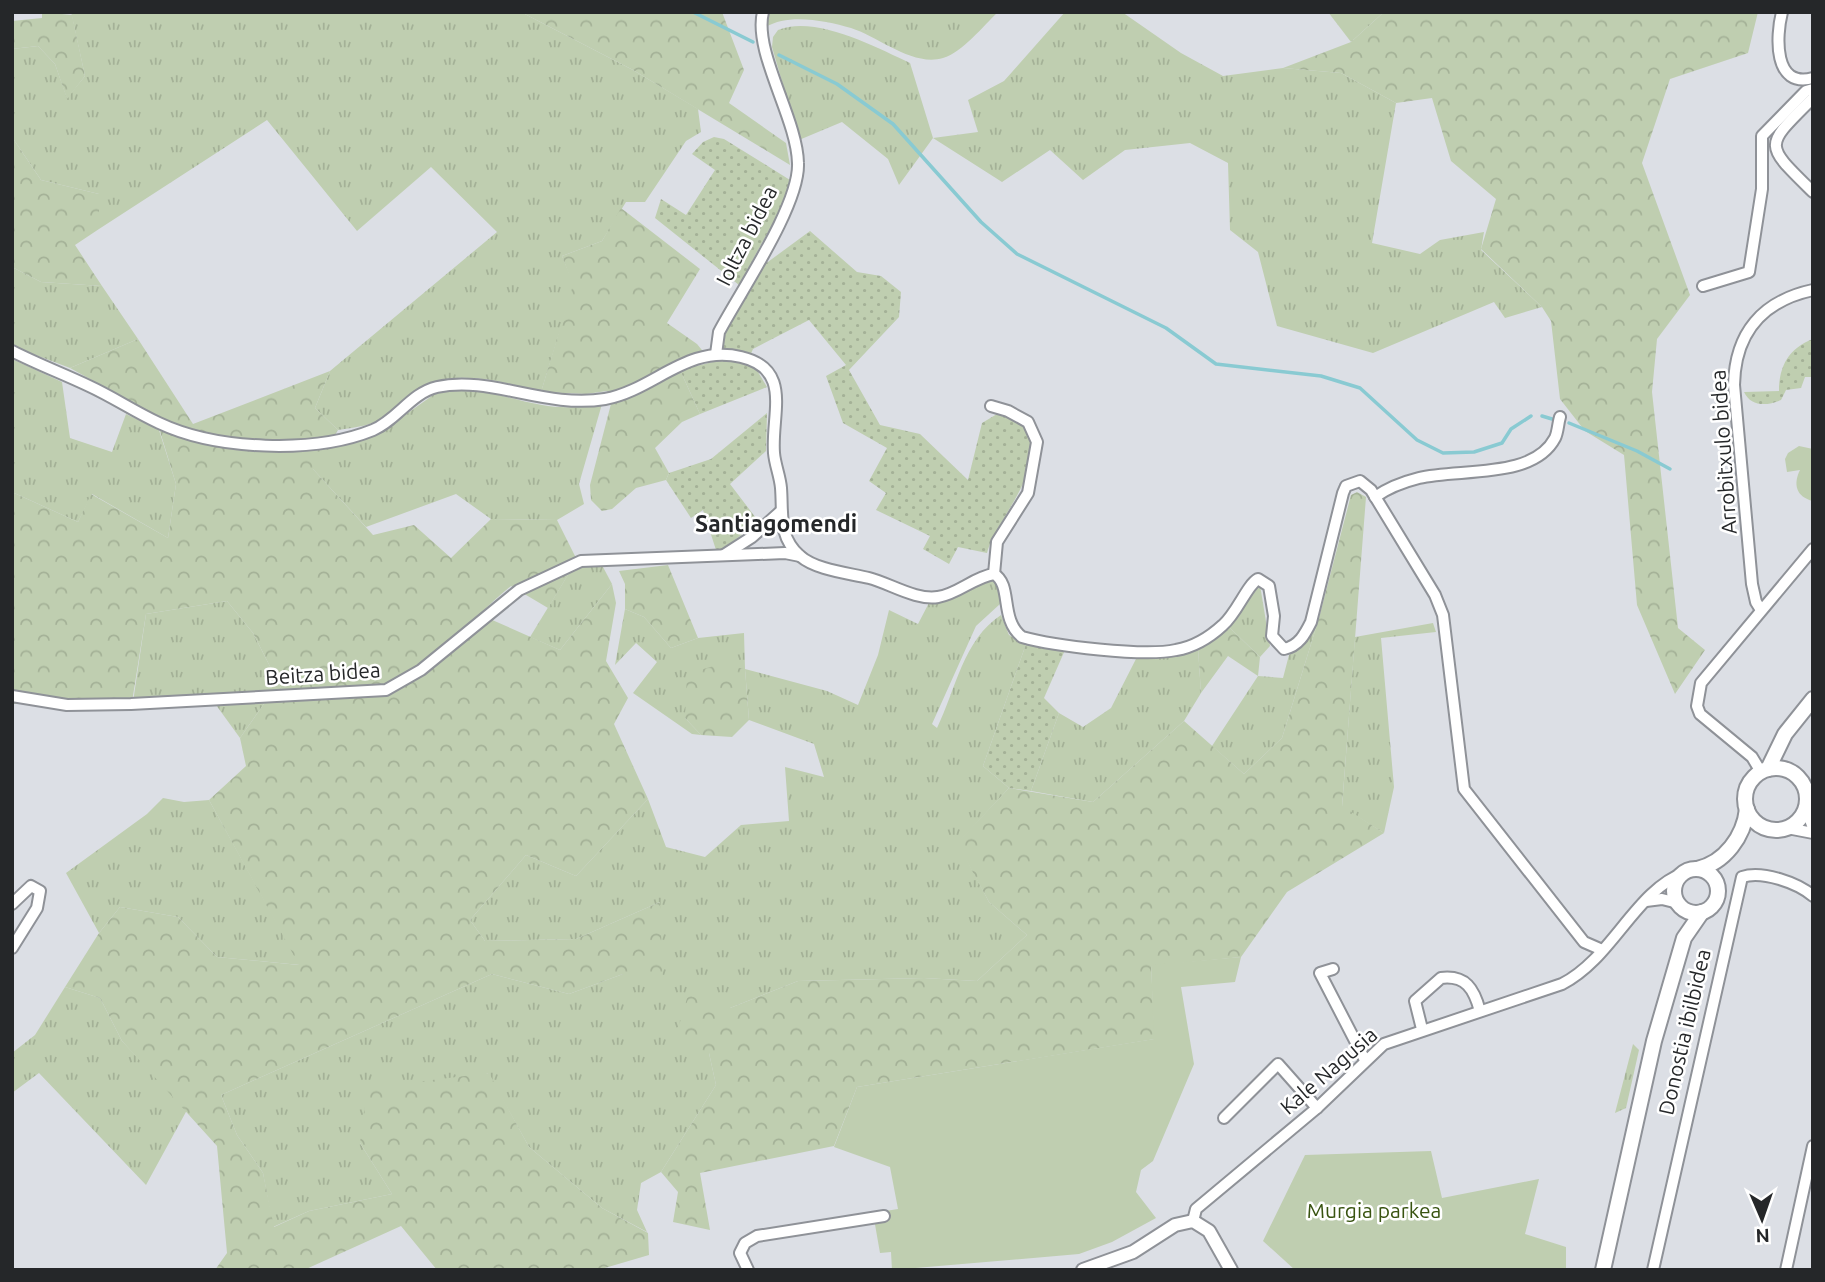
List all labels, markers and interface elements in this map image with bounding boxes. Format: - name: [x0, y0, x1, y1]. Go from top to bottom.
- street label: Ioltza bidea: [711, 182, 781, 289]
- street label: Arrobitxulo bidea: [1705, 369, 1741, 535]
- district label: Santiagomendi: [695, 511, 857, 536]
- street label: Beitza bidea: [264, 657, 381, 689]
- street label: Donostia ibilbidea: [1653, 946, 1715, 1117]
- street label: Kale Nagusia: [1275, 1022, 1382, 1119]
- north arrow: [1727, 1184, 1797, 1254]
- park label: Murgia parkea: [1307, 1198, 1441, 1222]
- text: N: [1755, 1225, 1770, 1247]

